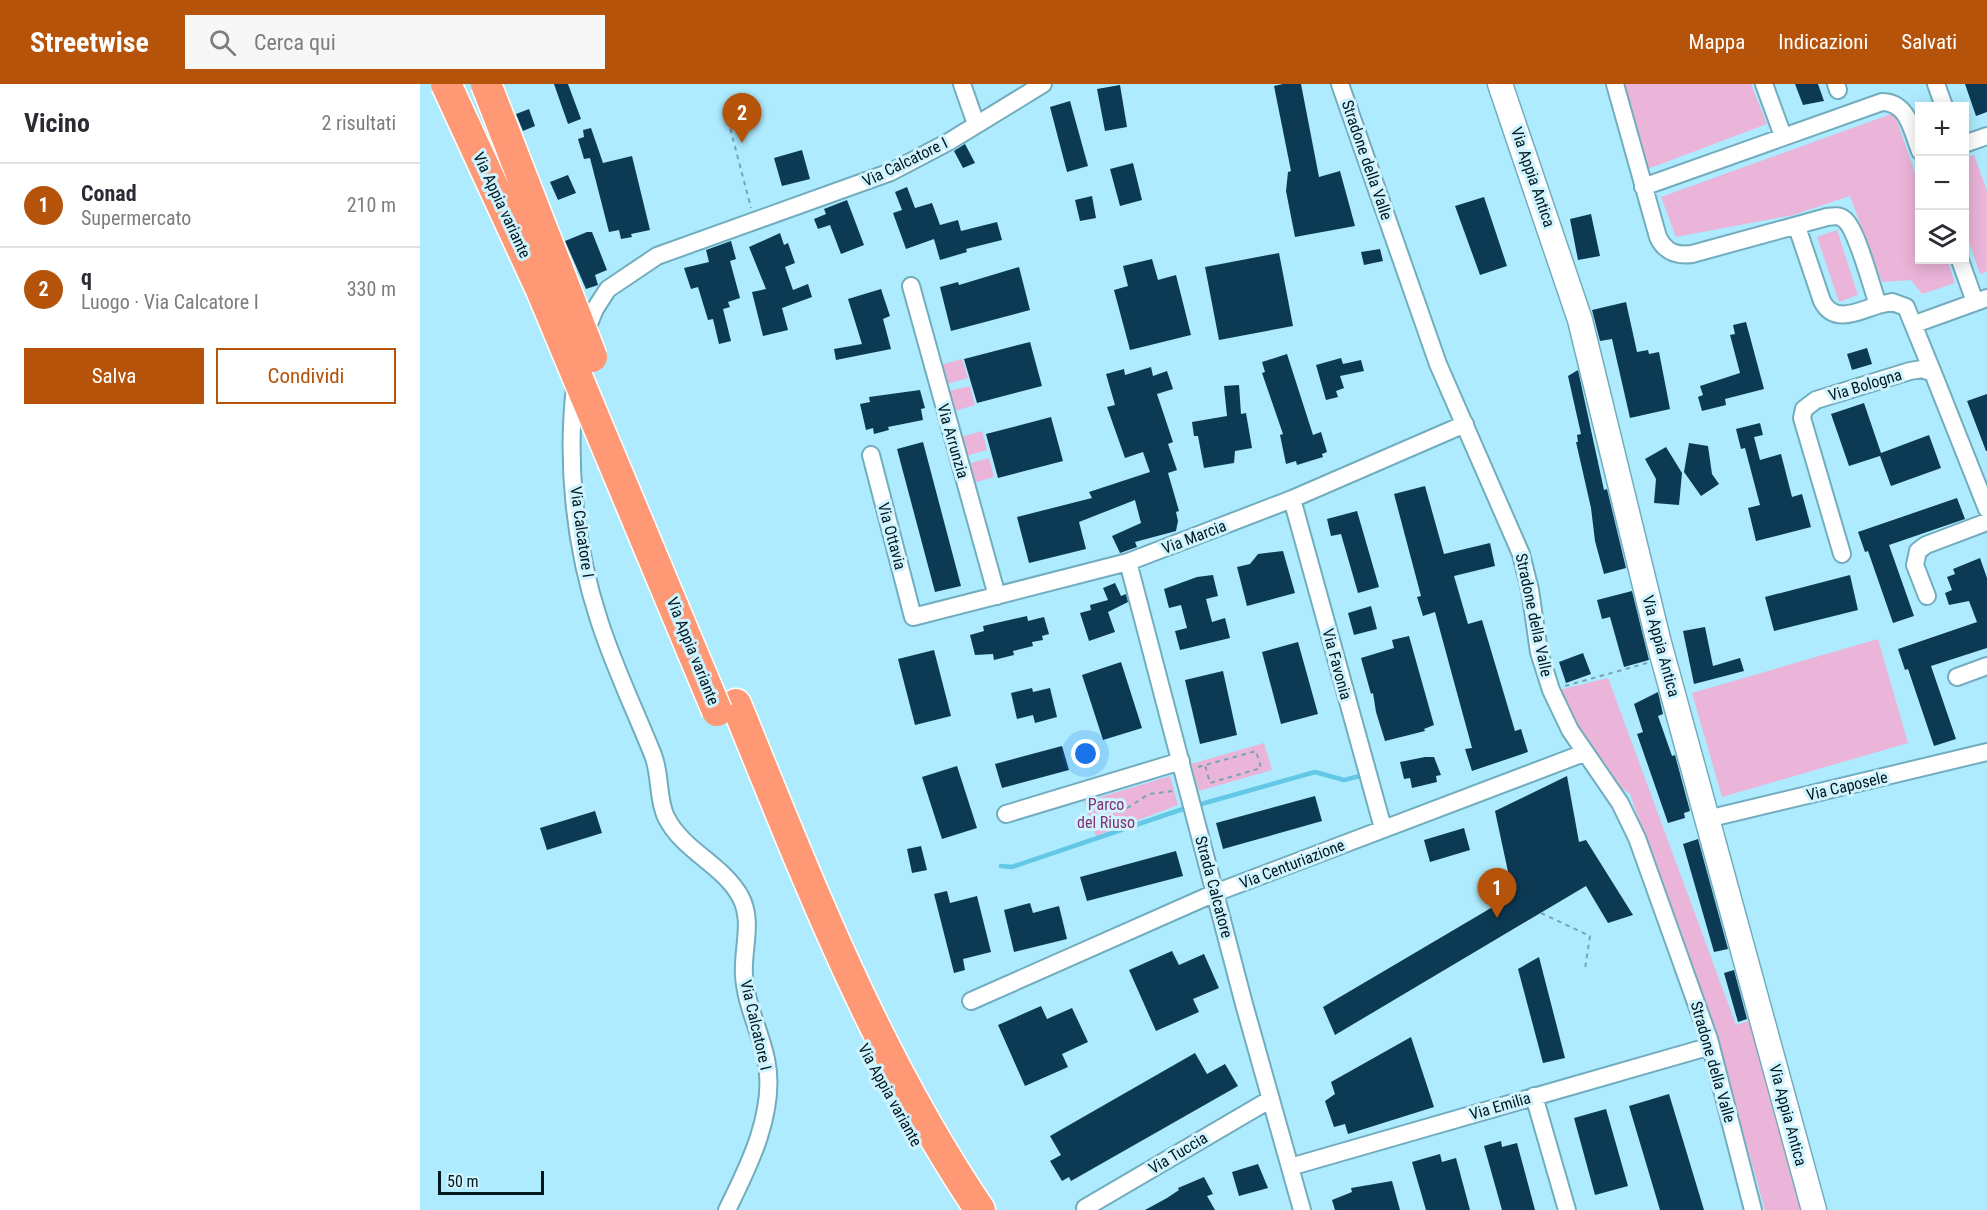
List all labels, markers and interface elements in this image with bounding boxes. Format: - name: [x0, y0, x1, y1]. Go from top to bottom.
- search box: [185, 15, 605, 69]
- text: Streetwise: [30, 26, 149, 59]
- icon: search: [206, 26, 239, 59]
- text: Cerca qui: [254, 30, 336, 55]
- text: Mappa: [1689, 30, 1745, 54]
- text: Indicazioni: [1778, 30, 1868, 54]
- text: Salvati: [1901, 30, 1957, 54]
- pin: 2: [722, 94, 762, 143]
- street label: Stradone della Valle: [1338, 98, 1396, 222]
- map controls: [1915, 102, 1969, 264]
- button: +: [1915, 102, 1969, 156]
- text: Vicino: [24, 108, 90, 138]
- text: 2 risultati: [321, 111, 396, 135]
- street label: Via Appia Antica: [1507, 125, 1559, 229]
- street label: Via Calcatore I: [860, 133, 950, 191]
- street label: Via Appia variante: [469, 149, 535, 261]
- button: −: [1915, 156, 1969, 210]
- text: Conad: [81, 181, 137, 206]
- text: 1: [38, 193, 49, 217]
- text: 210 m: [347, 193, 396, 217]
- text: Supermercato: [81, 206, 191, 230]
- button: layers: [1915, 210, 1969, 264]
- text: q: [81, 265, 92, 290]
- text: 2: [38, 277, 49, 301]
- text: 330 m: [347, 277, 396, 301]
- text: Luogo · Via Calcatore I: [81, 290, 259, 314]
- button: Salva: [24, 348, 204, 404]
- button: Condividi: [216, 348, 396, 404]
- street label: Via Bologna: [1826, 365, 1904, 405]
- street label: Via Arrunzia: [933, 401, 973, 481]
- street label: Via Calcatore I: [566, 485, 598, 579]
- street label: Via Ottavia: [874, 500, 910, 572]
- street label: Via Marcia: [1159, 516, 1229, 558]
- street label: Stradone della Valle: [1512, 552, 1556, 678]
- street label: Via Appia Antica: [1638, 593, 1684, 699]
- street label: Via Appia variante: [663, 594, 723, 708]
- street label: Via Favonia: [1318, 626, 1356, 702]
- your location: [1071, 739, 1100, 768]
- street label: Via Caposele: [1805, 767, 1889, 805]
- park label: Parco del Riuso: [1077, 795, 1135, 832]
- street label: Strada Calcatore: [1191, 834, 1237, 940]
- street label: Via Centuriazione: [1237, 835, 1347, 893]
- pin: 1: [1478, 868, 1516, 918]
- street label: Via Calcatore I: [736, 978, 776, 1072]
- street label: Stradone della Valle: [1687, 999, 1739, 1125]
- street label: Via Appia variante: [854, 1040, 926, 1150]
- street label: Via Appia Antica: [1765, 1062, 1811, 1168]
- street label: Via Emilia: [1467, 1088, 1533, 1124]
- street label: Via Tuccia: [1145, 1128, 1211, 1178]
- scale bar: [438, 1168, 544, 1196]
- text: 50 m: [447, 1172, 479, 1191]

